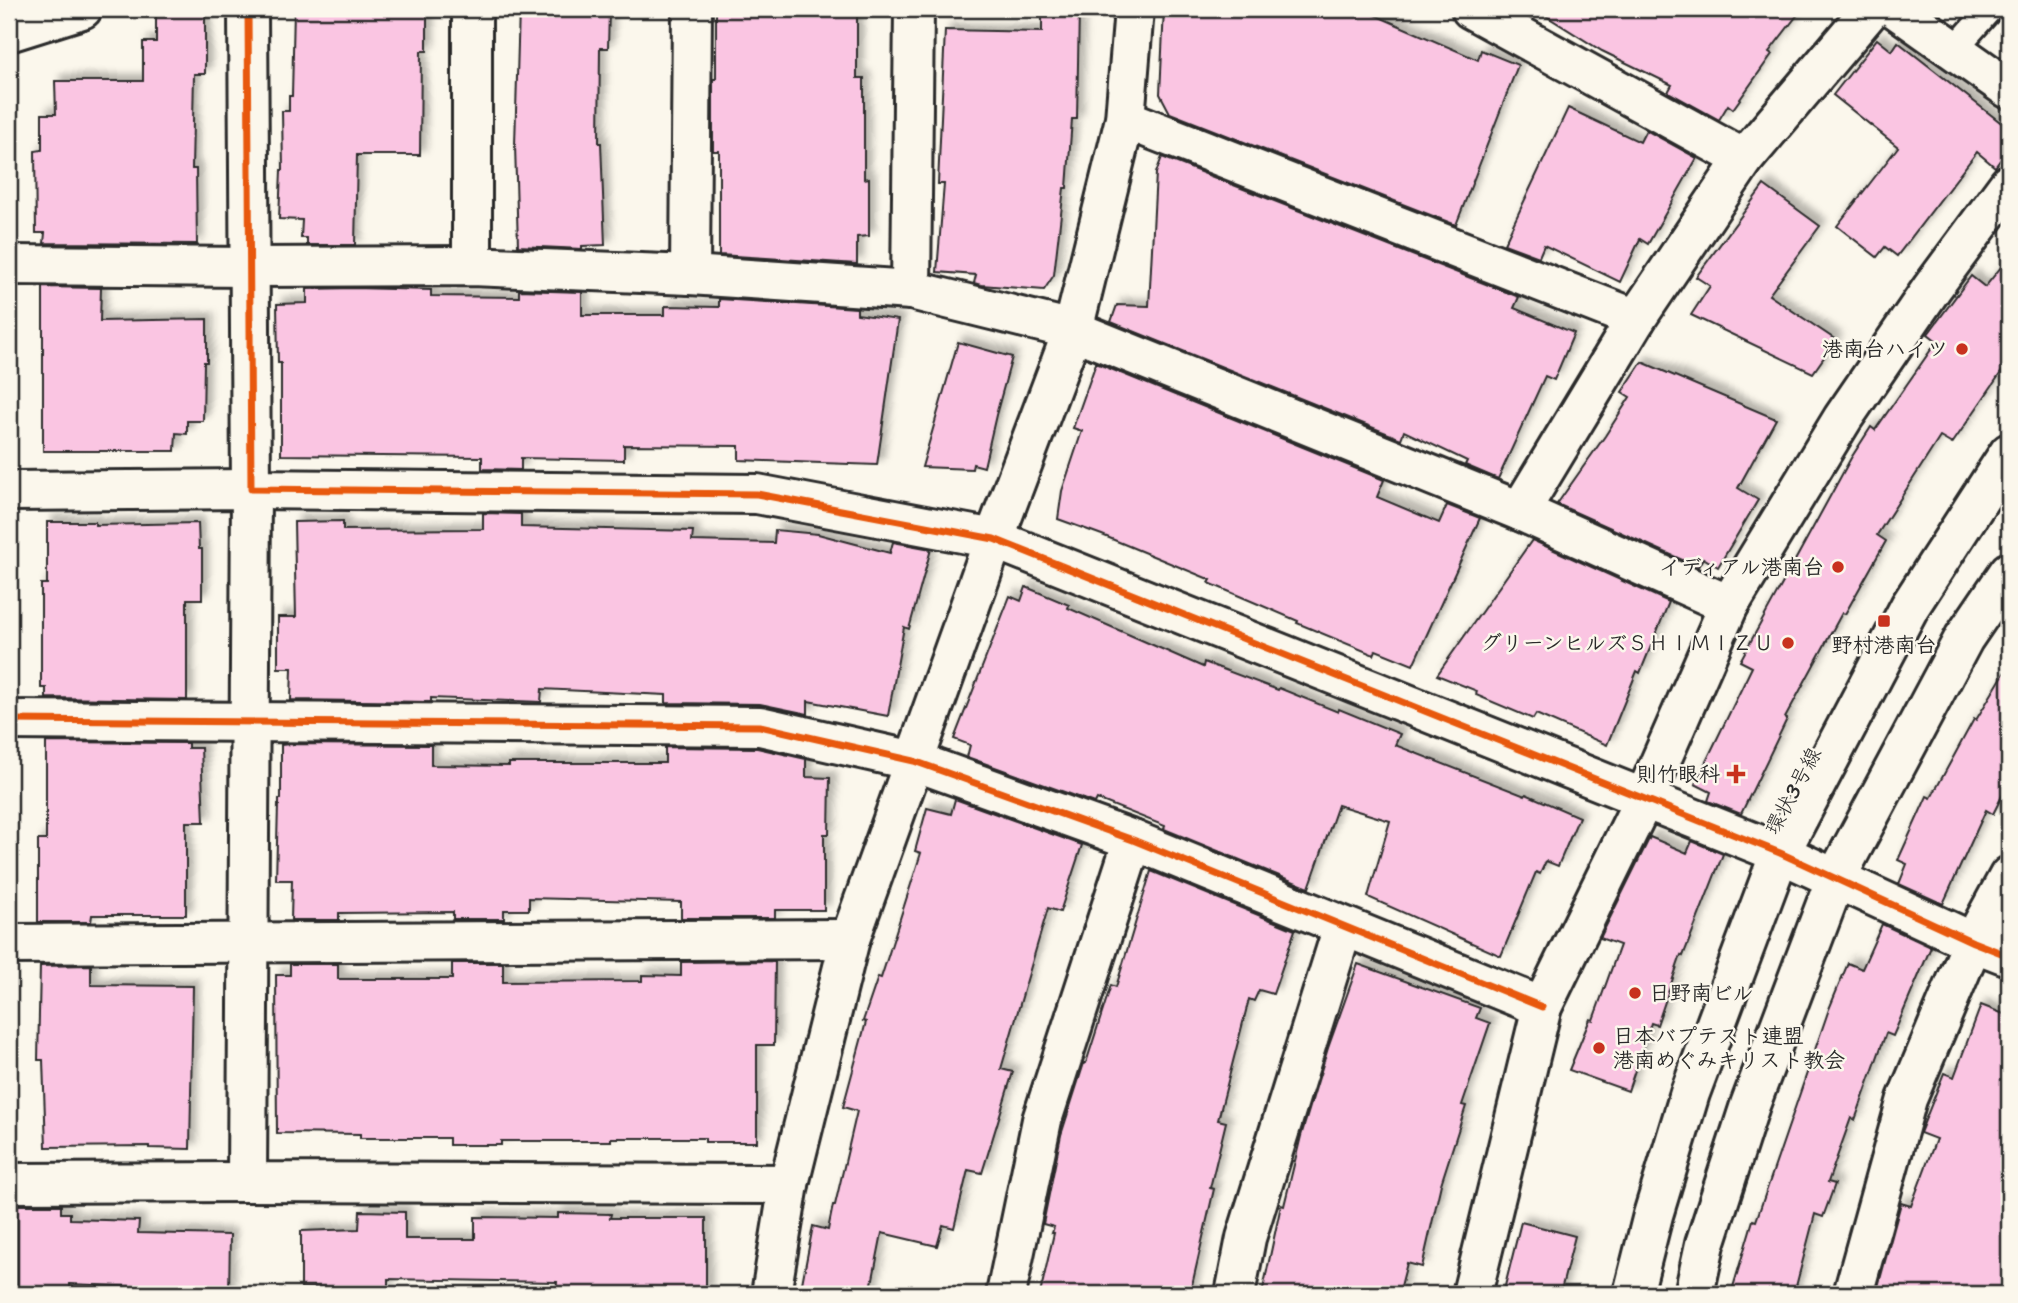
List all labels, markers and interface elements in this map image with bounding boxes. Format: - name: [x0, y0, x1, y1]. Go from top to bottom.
- place label: 港南台ハイツ: [1822, 330, 1948, 368]
- marker: 港南台ハイツ: [1954, 341, 1970, 357]
- place label: イディアル港南台: [1659, 548, 1824, 586]
- marker: イディアル港南台: [1830, 559, 1846, 575]
- marker: 野村港南台: [1876, 613, 1892, 629]
- place label: グリーンヒルズＳＨＩＭＩＺＵ: [1481, 624, 1774, 662]
- place label: 野村港南台: [1832, 626, 1937, 664]
- marker: グリーンヒルズＳＨＩＭＩＺＵ: [1780, 635, 1796, 651]
- street label: 環状3号線: [1754, 740, 1832, 842]
- place label: 則竹眼科: [1636, 755, 1720, 793]
- marker: 則竹眼科: [1726, 764, 1746, 784]
- place label: 日野南ビル: [1649, 974, 1754, 1012]
- marker: 日野南ビル: [1627, 985, 1643, 1001]
- place label: 日本バプテスト連盟 港南めぐみキリスト教会: [1613, 1017, 1845, 1079]
- marker: 日本バプテスト連盟 港南めぐみキリスト教会: [1591, 1040, 1607, 1056]

